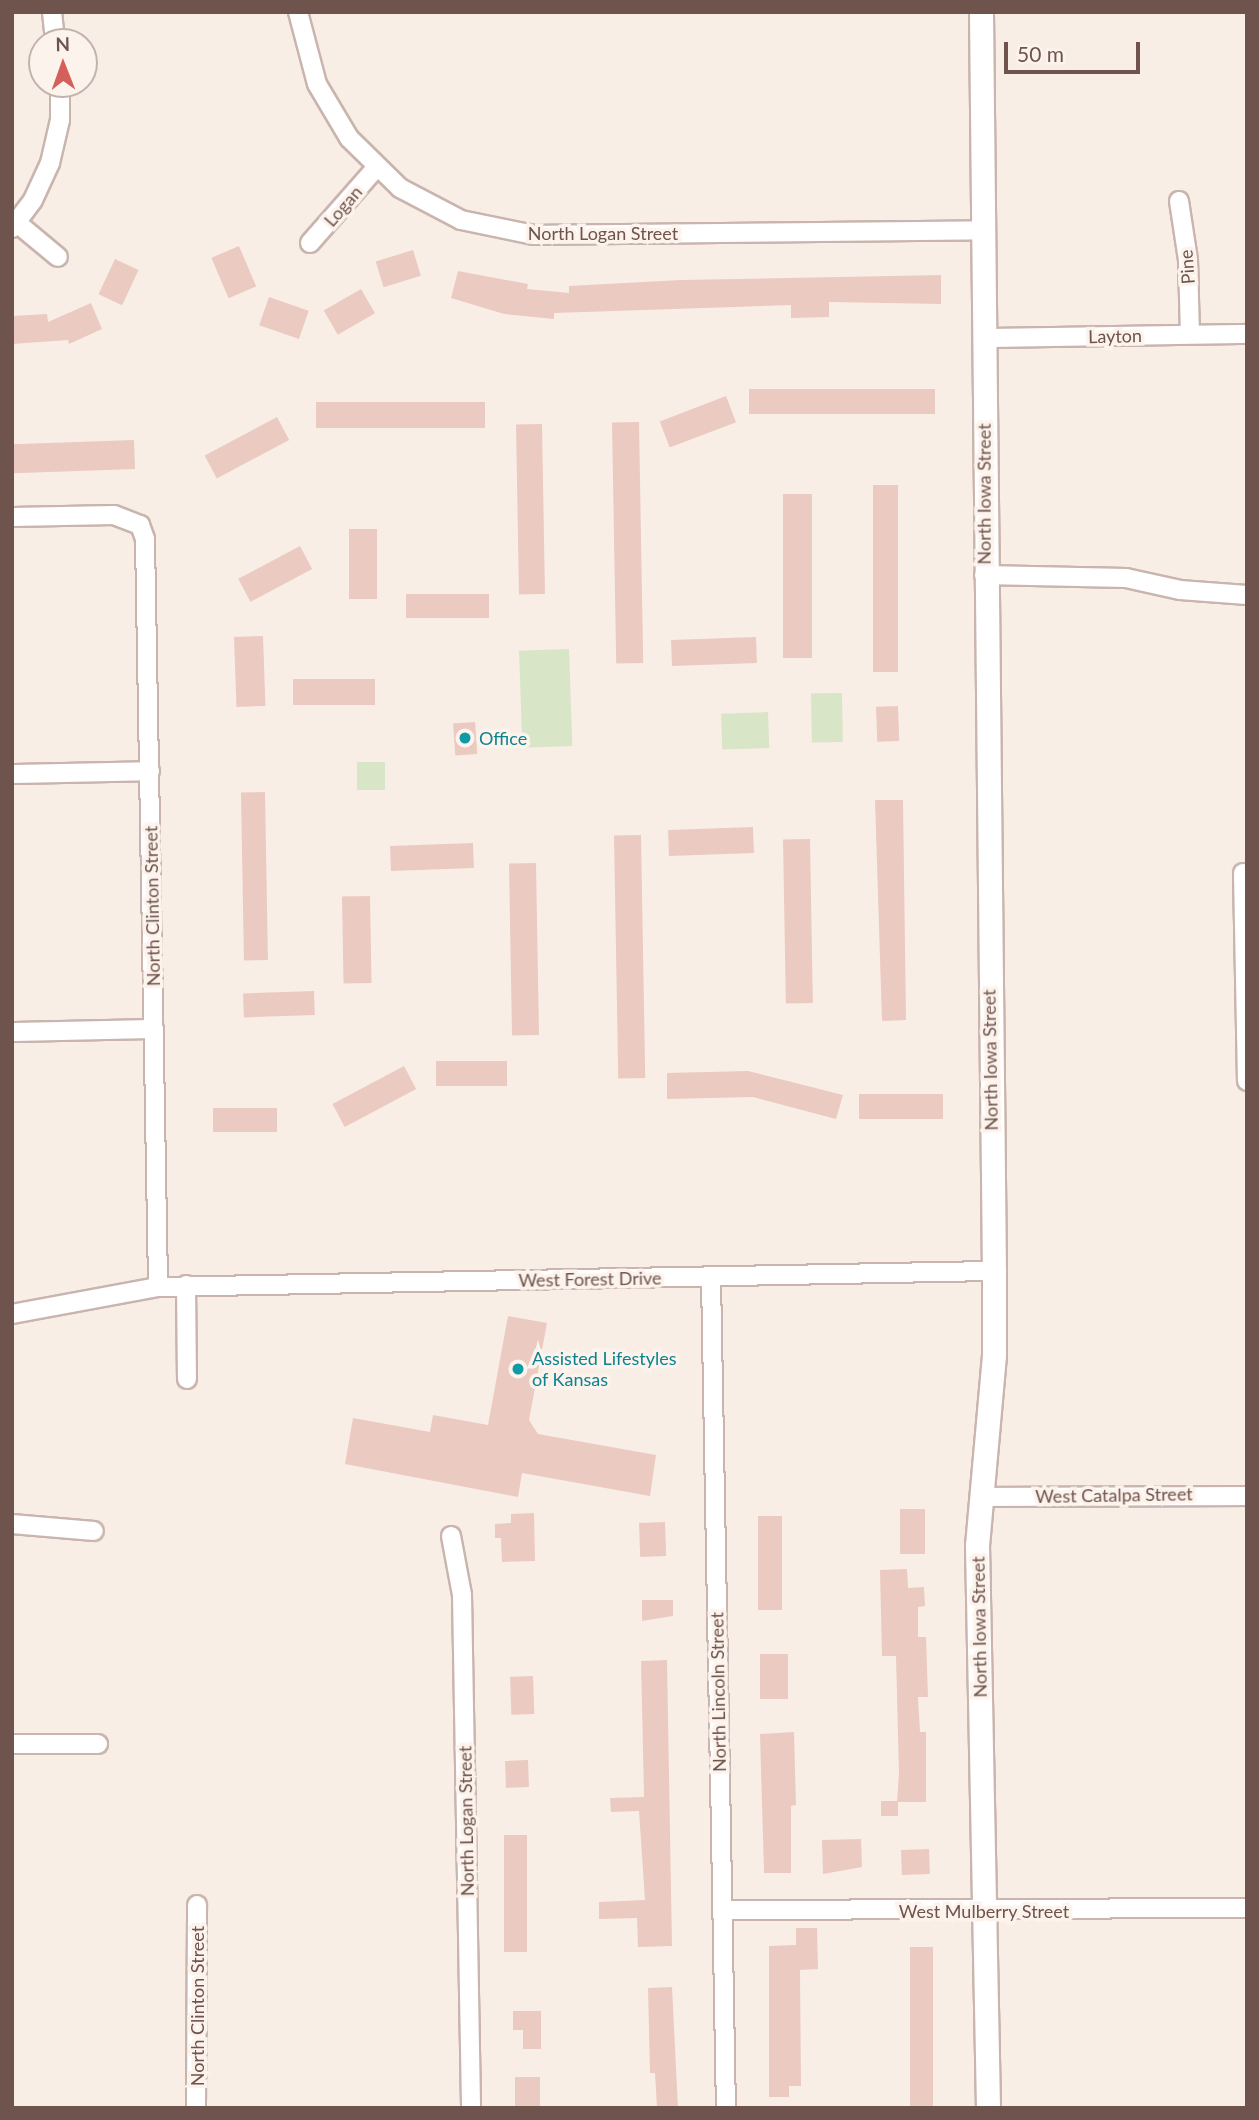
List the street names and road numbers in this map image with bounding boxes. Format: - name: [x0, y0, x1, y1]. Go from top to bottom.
- street label: Logan: [319, 181, 367, 231]
- street label: North Logan Street: [528, 222, 678, 244]
- street label: Pine: [1175, 249, 1199, 285]
- street label: Layton: [1088, 325, 1142, 347]
- street label: North Iowa Street: [973, 423, 995, 565]
- street label: North Clinton Street: [140, 826, 164, 986]
- street label: North Iowa Street: [978, 989, 1002, 1131]
- street label: West Forest Drive: [518, 1267, 662, 1291]
- street label: West Catalpa Street: [1035, 1483, 1193, 1507]
- street label: North Iowa Street: [967, 1556, 991, 1698]
- street label: North Lincoln Street: [706, 1612, 730, 1772]
- street label: North Logan Street: [454, 1746, 478, 1896]
- street label: West Mulberry Street: [899, 1900, 1069, 1922]
- street label: North Clinton Street: [186, 1926, 208, 2086]

